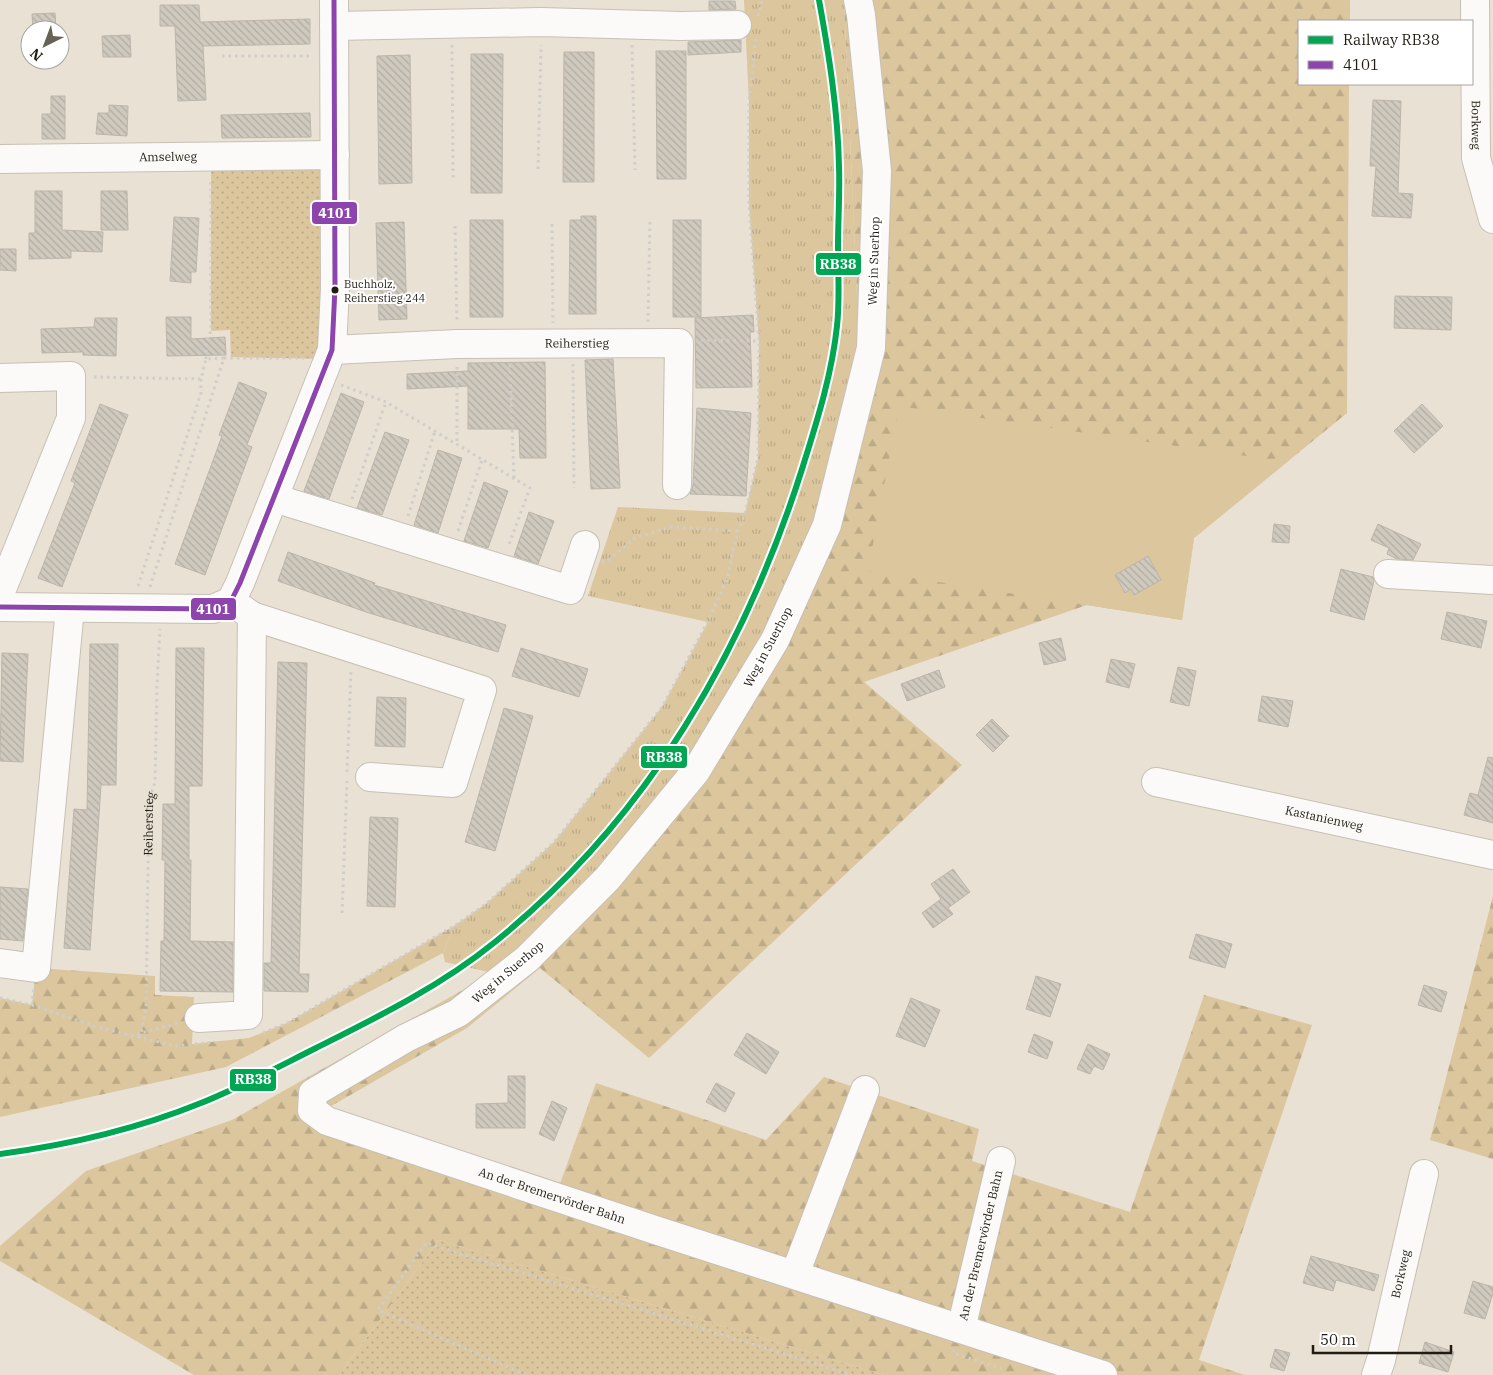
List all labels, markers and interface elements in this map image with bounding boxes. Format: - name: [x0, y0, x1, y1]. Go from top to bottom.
- north arrow: [20, 20, 70, 70]
- legend: [1298, 20, 1473, 85]
- text: Railway RB38: [1343, 30, 1440, 49]
- text: N: [26, 44, 46, 65]
- text: 4101: [1343, 55, 1379, 74]
- street label: Borkweg: [1469, 100, 1484, 150]
- street label: Amselweg: [139, 149, 197, 164]
- line badge: 4101: [311, 201, 358, 225]
- text: 4101: [318, 204, 352, 222]
- street label: Weg in Suerhop: [864, 216, 883, 306]
- line badge: RB38: [815, 252, 862, 276]
- text: RB38: [820, 255, 856, 273]
- place label: Buchholz, Reiherstieg 244: [344, 277, 425, 305]
- marker: Buchholz, Reiherstieg 244: [330, 285, 340, 295]
- street label: Reiherstieg: [545, 335, 609, 351]
- line badge: 4101: [190, 597, 237, 621]
- text: 4101: [196, 600, 230, 618]
- street label: Weg in Suerhop: [740, 604, 795, 690]
- line badge: RB38: [640, 745, 688, 769]
- text: RB38: [646, 748, 682, 766]
- street label: Reiherstieg: [140, 789, 159, 856]
- street label: Kastanienweg: [1284, 802, 1365, 834]
- street label: Weg in Suerhop: [469, 937, 547, 1006]
- line badge: RB38: [229, 1068, 277, 1092]
- text: RB38: [235, 1070, 271, 1088]
- street label: An der Bremervörder Bahn: [477, 1164, 628, 1227]
- street label: An der Bremervörder Bahn: [955, 1168, 1006, 1322]
- street label: Borkweg: [1388, 1248, 1413, 1300]
- scale bar: [1313, 1322, 1450, 1354]
- text: 50 m: [1320, 1330, 1356, 1349]

